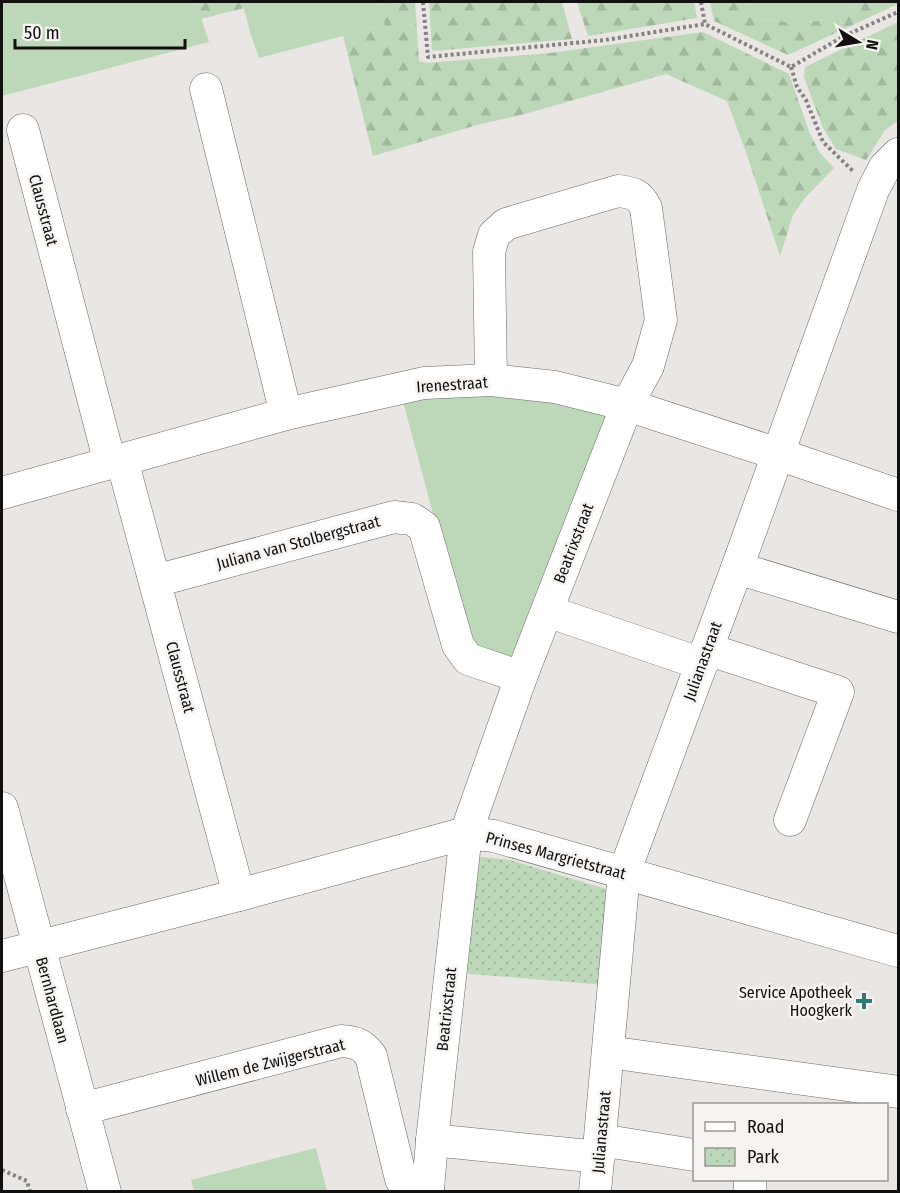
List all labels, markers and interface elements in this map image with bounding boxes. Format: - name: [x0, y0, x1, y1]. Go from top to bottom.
- scale bar: [15, 12, 184, 50]
- north arrow: [828, 12, 888, 72]
- text: 50 m: [24, 22, 60, 44]
- text: N: [862, 38, 882, 51]
- street label: Clausstraat: [25, 172, 62, 249]
- street label: Irenestraat: [416, 372, 489, 396]
- street label: Beatrixstraat: [550, 500, 598, 586]
- street label: Juliana van Stolbergstraat: [214, 511, 383, 573]
- street label: Julianastraat: [679, 618, 726, 703]
- street label: Clausstraat: [162, 639, 199, 716]
- street label: Prinses Margrietstraat: [484, 828, 629, 884]
- street label: Bernhardlaan: [32, 955, 73, 1045]
- street label: Beatrixstraat: [433, 965, 460, 1052]
- place label: Service Apotheek Hoogkerk: [739, 983, 853, 1020]
- marker: Service Apotheek Hoogkerk: [857, 994, 871, 1008]
- street label: Willem de Zwijgerstraat: [194, 1035, 347, 1090]
- street label: Julianastraat: [588, 1089, 615, 1174]
- legend: [693, 1103, 888, 1181]
- text: Road: [747, 1116, 784, 1138]
- text: Park: [747, 1146, 780, 1168]

